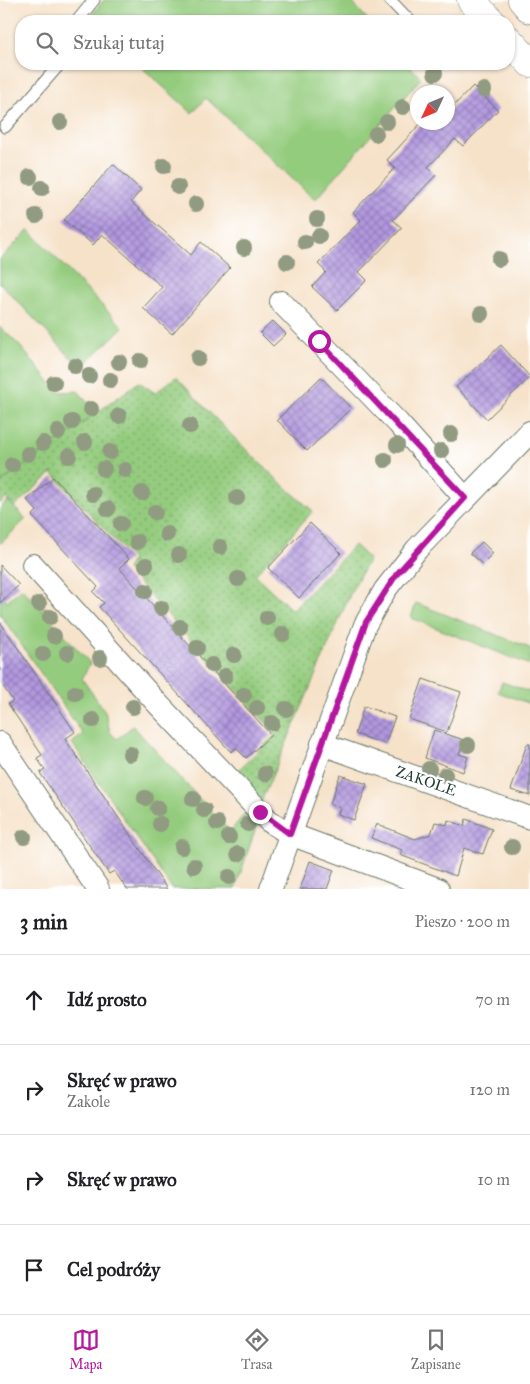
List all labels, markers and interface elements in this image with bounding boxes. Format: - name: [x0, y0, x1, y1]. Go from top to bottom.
- search box: [15, 15, 515, 70]
- icon: search: [33, 29, 61, 57]
- text: Szukaj tutaj: [73, 31, 165, 54]
- north arrow: [410, 85, 455, 130]
- route start: [308, 330, 331, 353]
- street label: ZAKOLE: [393, 762, 459, 800]
- route end: [249, 801, 272, 824]
- text: 3 min: [20, 909, 68, 935]
- text: Pieszo · 200 m: [415, 912, 510, 931]
- icon: ahead: [20, 986, 48, 1014]
- text: Idź prosto: [67, 988, 147, 1011]
- text: 70 m: [475, 990, 510, 1009]
- text: Skręć w prawo: [67, 1069, 177, 1092]
- icon: right: [20, 1076, 48, 1104]
- text: 120 m: [470, 1080, 510, 1099]
- text: Zakole: [67, 1092, 110, 1111]
- icon: right: [20, 1166, 48, 1194]
- text: Skręć w prawo: [67, 1168, 177, 1191]
- text: 10 m: [478, 1170, 510, 1189]
- icon: arrive: [20, 1256, 48, 1284]
- text: Cel podróży: [67, 1258, 160, 1281]
- tab: Mapa: [69, 1326, 102, 1373]
- tab: Trasa: [241, 1326, 272, 1373]
- tab: Zapisane: [411, 1326, 461, 1373]

